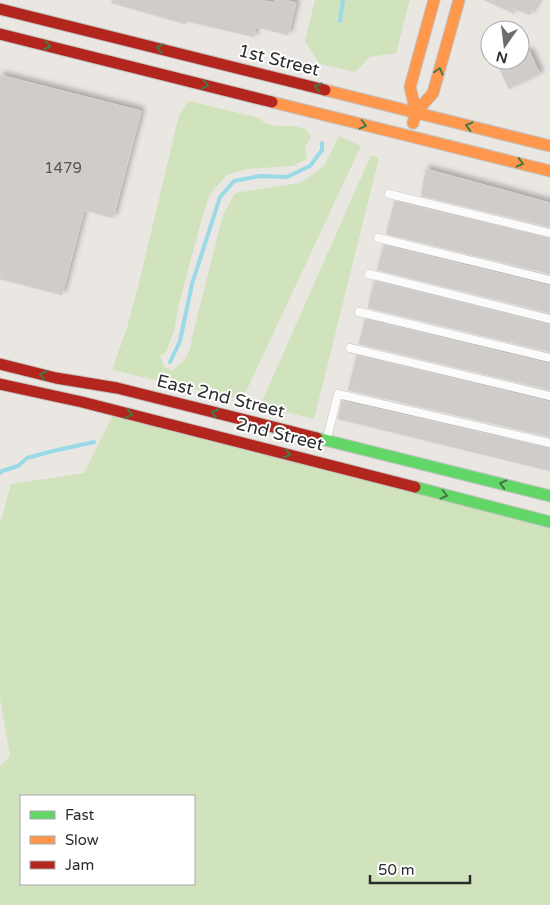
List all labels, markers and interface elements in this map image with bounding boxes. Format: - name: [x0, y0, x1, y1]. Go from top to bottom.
- north arrow: [480, 20, 530, 70]
- street label: 1st Street: [236, 39, 322, 81]
- one-way arrow: [43, 40, 52, 51]
- one-way arrow: [155, 43, 164, 54]
- text: N: [494, 48, 509, 67]
- one-way arrow: [433, 67, 444, 76]
- one-way arrow: [200, 79, 209, 90]
- one-way arrow: [313, 82, 322, 93]
- one-way arrow: [358, 119, 366, 129]
- one-way arrow: [464, 121, 473, 132]
- one-way arrow: [516, 158, 524, 168]
- house number: 1479: [44, 159, 82, 177]
- street label: East 2nd Street: [155, 369, 287, 423]
- one-way arrow: [38, 370, 47, 381]
- one-way arrow: [125, 408, 134, 419]
- one-way arrow: [211, 408, 220, 419]
- street label: 2nd Street: [234, 412, 326, 456]
- one-way arrow: [282, 449, 290, 459]
- one-way arrow: [498, 479, 507, 490]
- one-way arrow: [440, 489, 449, 500]
- legend: [20, 795, 195, 885]
- text: Fast: [65, 806, 95, 824]
- text: Slow: [65, 831, 99, 849]
- scale bar: [370, 852, 470, 884]
- text: Jam: [65, 856, 94, 874]
- text: 50 m: [378, 861, 415, 879]

